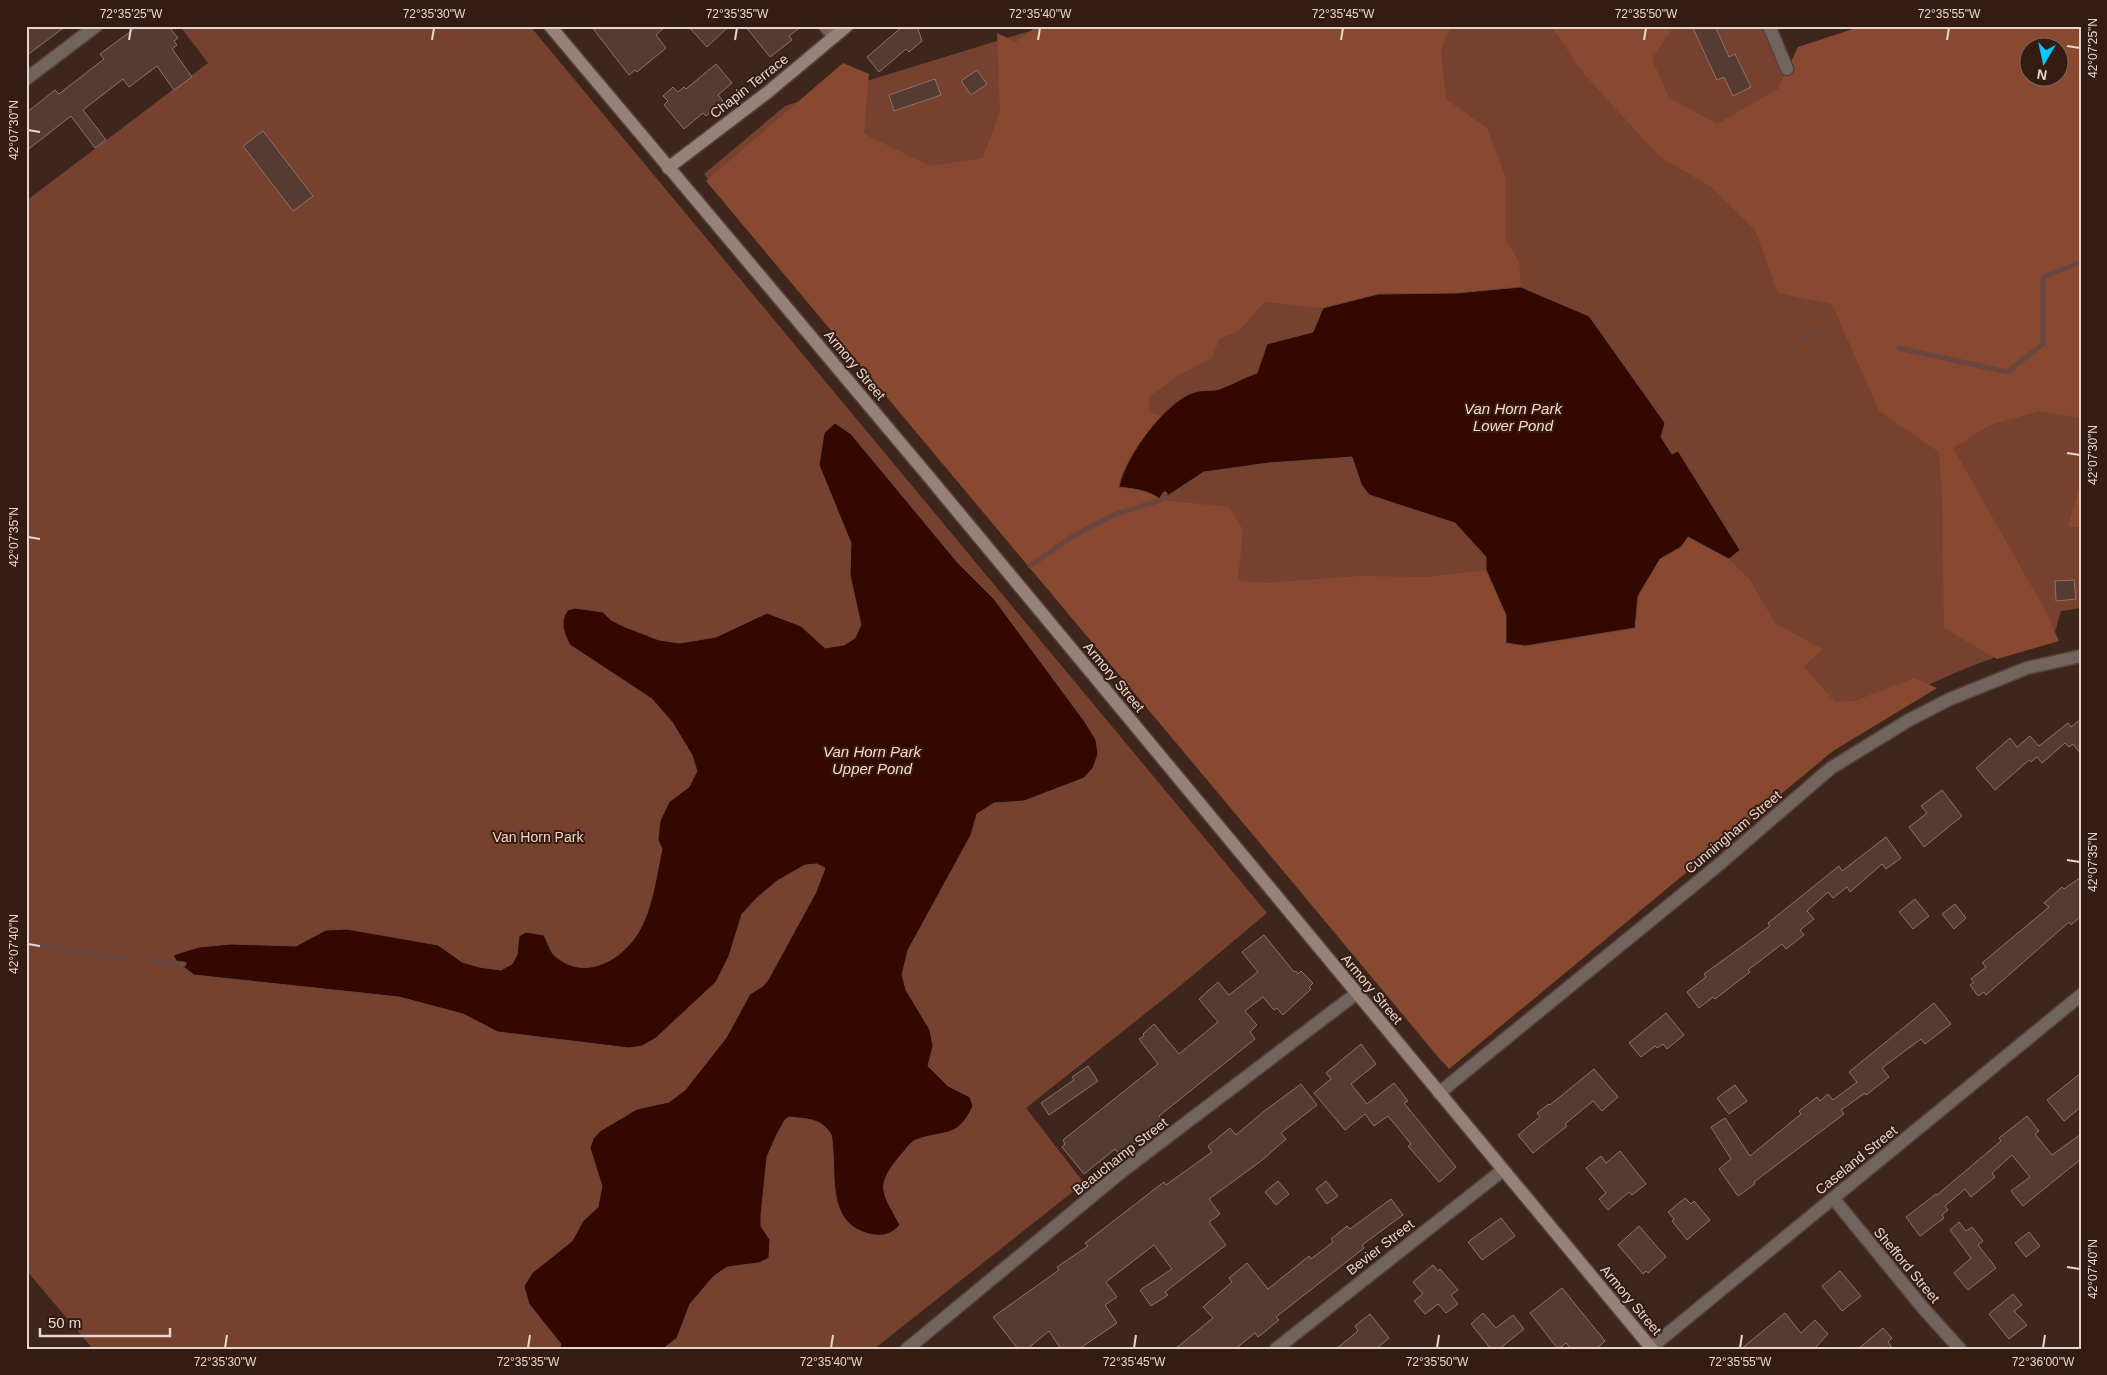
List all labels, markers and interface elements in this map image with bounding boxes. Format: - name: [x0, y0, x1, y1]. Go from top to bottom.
- text: 72°35'25"W: [100, 7, 163, 21]
- text: 72°35'30"W: [403, 7, 466, 21]
- text: 72°35'35"W: [706, 7, 769, 21]
- text: 72°35'40"W: [1009, 7, 1072, 21]
- text: 72°35'45"W: [1312, 7, 1375, 21]
- text: 72°35'50"W: [1615, 7, 1678, 21]
- text: 72°35'55"W: [1918, 7, 1981, 21]
- text: 42°07'25"N: [2086, 18, 2100, 78]
- north arrow: [2020, 38, 2070, 88]
- street label: Chapin Terrace: [707, 50, 791, 121]
- text: N: [2036, 66, 2048, 84]
- text: 42°07'30"N: [7, 100, 21, 160]
- street label: Armory Street: [821, 327, 889, 403]
- water label: Van Horn Park Lower Pond: [1464, 400, 1563, 434]
- text: 42°07'30"N: [2086, 425, 2100, 485]
- text: 42°07'35"N: [7, 507, 21, 567]
- street label: Armory Street: [1080, 639, 1148, 715]
- water label: Van Horn Park Upper Pond: [823, 743, 922, 777]
- street label: Cunningham Street: [1682, 787, 1784, 877]
- park label: Van Horn Park: [493, 829, 584, 845]
- text: 42°07'35"N: [2086, 832, 2100, 892]
- text: 42°07'40"N: [7, 914, 21, 974]
- street label: Armory Street: [1338, 951, 1406, 1027]
- street label: Beauchamp Street: [1069, 1114, 1171, 1198]
- street label: Caseland Street: [1812, 1122, 1900, 1198]
- street label: Bevier Street: [1343, 1216, 1417, 1278]
- street label: Shefford Street: [1871, 1224, 1943, 1306]
- text: 42°07'40"N: [2086, 1239, 2100, 1299]
- street label: Armory Street: [1597, 1262, 1665, 1338]
- scale bar: [40, 1305, 170, 1337]
- text: 50 m: [48, 1314, 81, 1331]
- text: 72°35'30"W: [194, 1355, 257, 1369]
- text: 72°35'35"W: [497, 1355, 560, 1369]
- text: 72°35'40"W: [800, 1355, 863, 1369]
- text: 72°35'45"W: [1103, 1355, 1166, 1369]
- text: 72°35'50"W: [1406, 1355, 1469, 1369]
- text: 72°35'55"W: [1709, 1355, 1772, 1369]
- text: 72°36'00"W: [2012, 1355, 2075, 1369]

